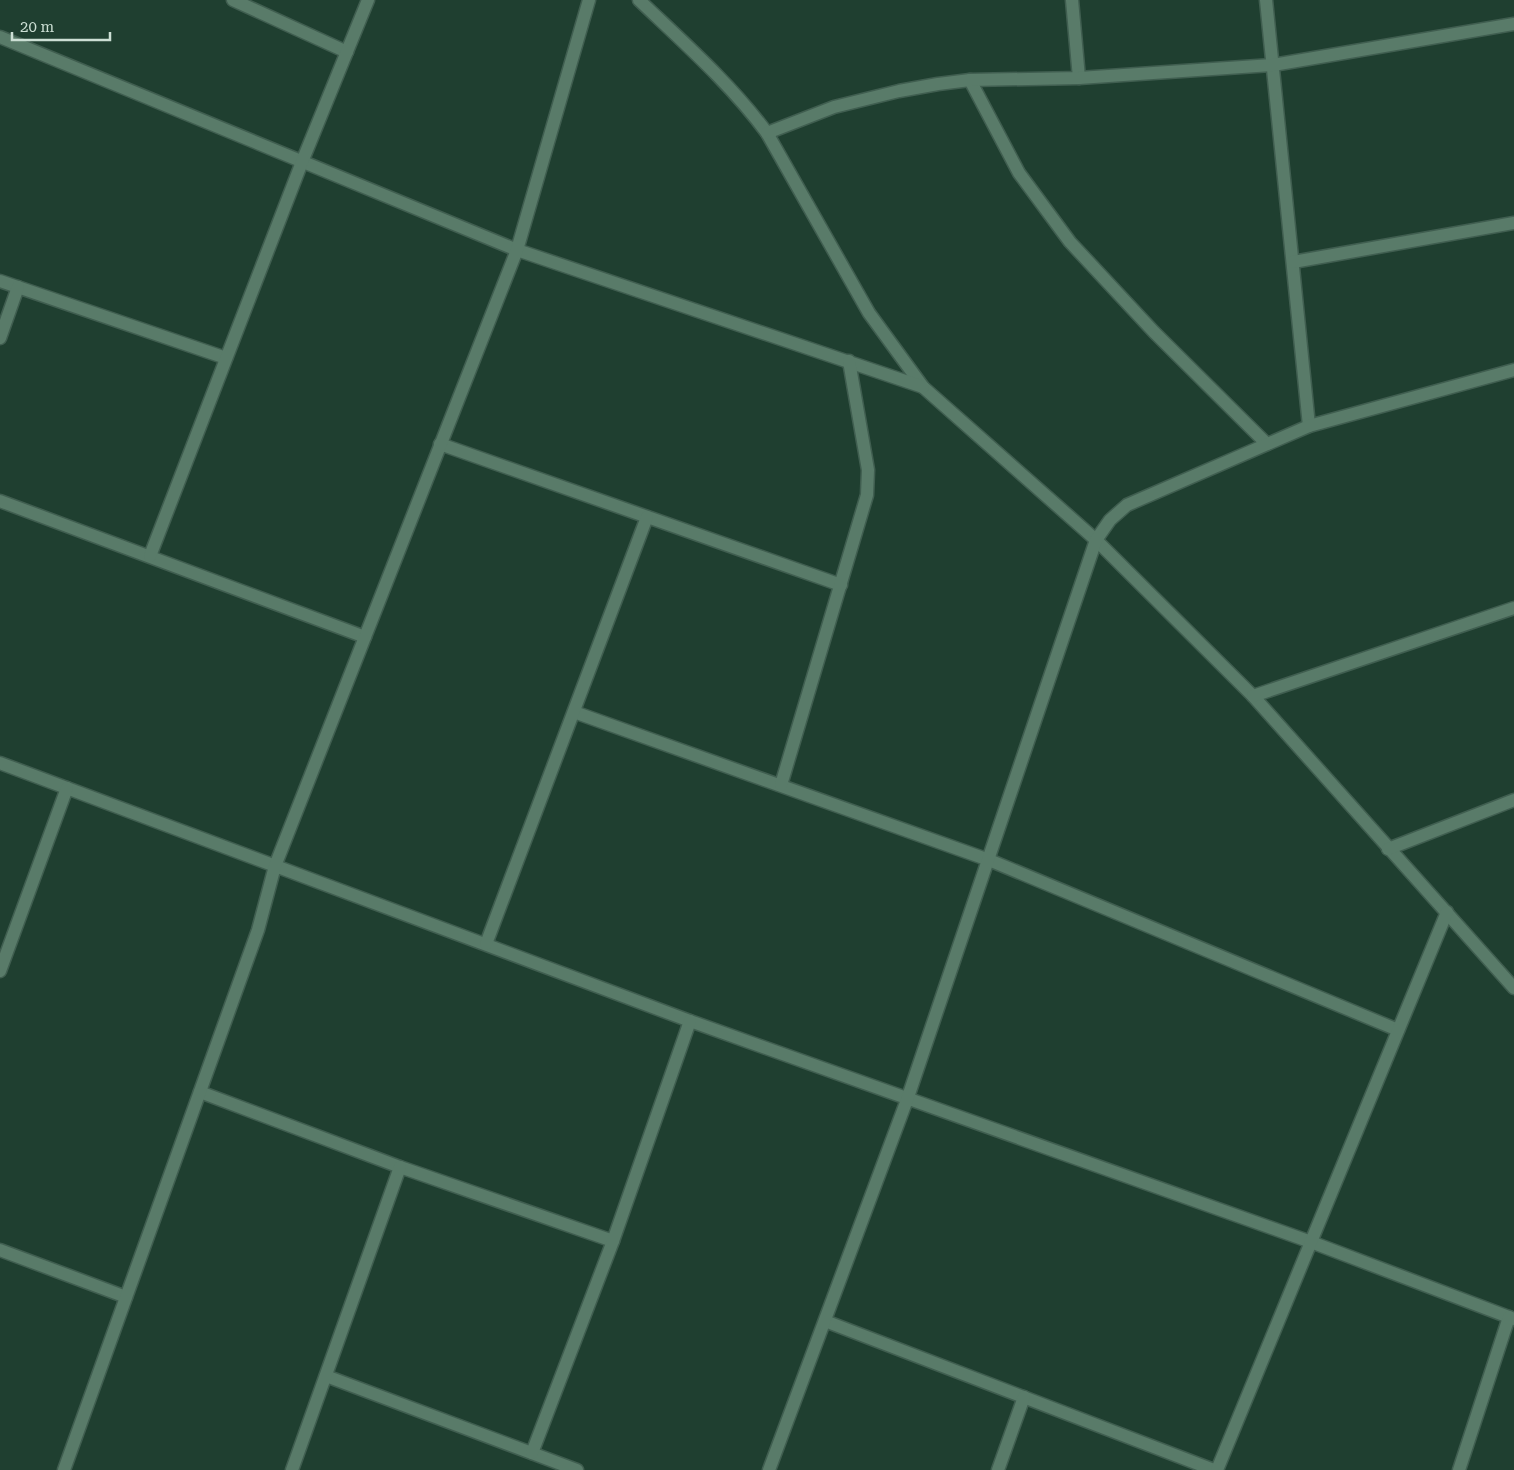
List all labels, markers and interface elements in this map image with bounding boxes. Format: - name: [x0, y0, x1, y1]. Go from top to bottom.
- scale bar: [12, 10, 110, 42]
- text: 20 m: [20, 18, 55, 36]

